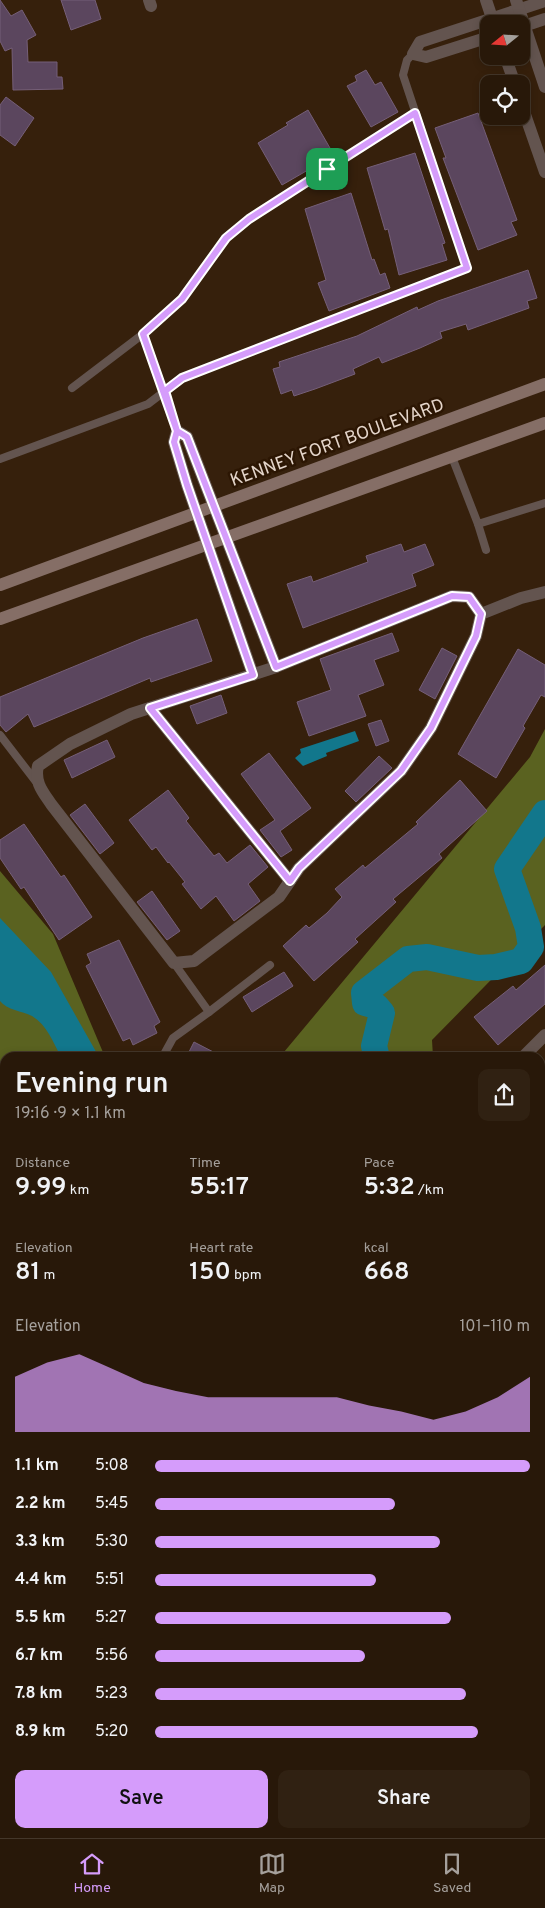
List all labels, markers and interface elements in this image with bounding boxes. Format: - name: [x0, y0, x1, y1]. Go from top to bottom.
- north arrow: [480, 15, 530, 65]
- map controls: [480, 15, 530, 125]
- button: locate: [480, 75, 530, 125]
- pin: [306, 148, 348, 190]
- icon: arrive: [313, 155, 341, 183]
- street label: KENNEY FORT BOULEVARD: [227, 394, 448, 493]
- text: Evening run: [15, 1067, 169, 1103]
- button: share: [478, 1069, 530, 1121]
- text: 19:16 · 9 × 1.1 km: [15, 1104, 126, 1124]
- text: Distance: [15, 1155, 70, 1172]
- text: Time: [189, 1155, 221, 1172]
- text: Pace: [364, 1155, 394, 1172]
- text: 9.99: [15, 1172, 67, 1204]
- text: 55:17: [189, 1172, 249, 1204]
- text: 5:32: [364, 1172, 415, 1204]
- text: km: [67, 1182, 89, 1199]
- text: /km: [415, 1182, 444, 1199]
- text: Elevation: [15, 1240, 73, 1257]
- text: Heart rate: [189, 1240, 253, 1257]
- text: kcal: [364, 1240, 389, 1257]
- text: 81: [15, 1257, 40, 1289]
- text: 150: [189, 1257, 231, 1289]
- text: 668: [364, 1257, 410, 1289]
- text: m: [40, 1267, 55, 1284]
- text: bpm: [231, 1267, 262, 1284]
- text: Elevation: [15, 1317, 81, 1337]
- text: 101–110 m: [459, 1317, 530, 1337]
- text: 1.1 km: [15, 1456, 59, 1476]
- text: 5:08: [95, 1456, 129, 1476]
- text: 2.2 km: [15, 1494, 65, 1514]
- text: 5:45: [95, 1494, 128, 1514]
- text: 3.3 km: [15, 1532, 65, 1552]
- text: 5:30: [95, 1532, 128, 1552]
- text: 4.4 km: [15, 1570, 66, 1590]
- text: 5:51: [95, 1570, 124, 1590]
- text: 5.5 km: [15, 1608, 65, 1628]
- text: 5:27: [95, 1608, 127, 1628]
- text: 6.7 km: [15, 1646, 63, 1666]
- text: 5:56: [95, 1646, 128, 1666]
- text: 7.8 km: [15, 1684, 63, 1704]
- text: 5:23: [95, 1684, 128, 1704]
- text: 8.9 km: [15, 1722, 65, 1742]
- text: 5:20: [95, 1722, 129, 1742]
- button: Save: [15, 1770, 268, 1828]
- button: Share: [278, 1770, 530, 1828]
- tab: Home: [74, 1850, 111, 1897]
- tab: Map: [258, 1850, 286, 1897]
- tab: Saved: [433, 1850, 471, 1897]

